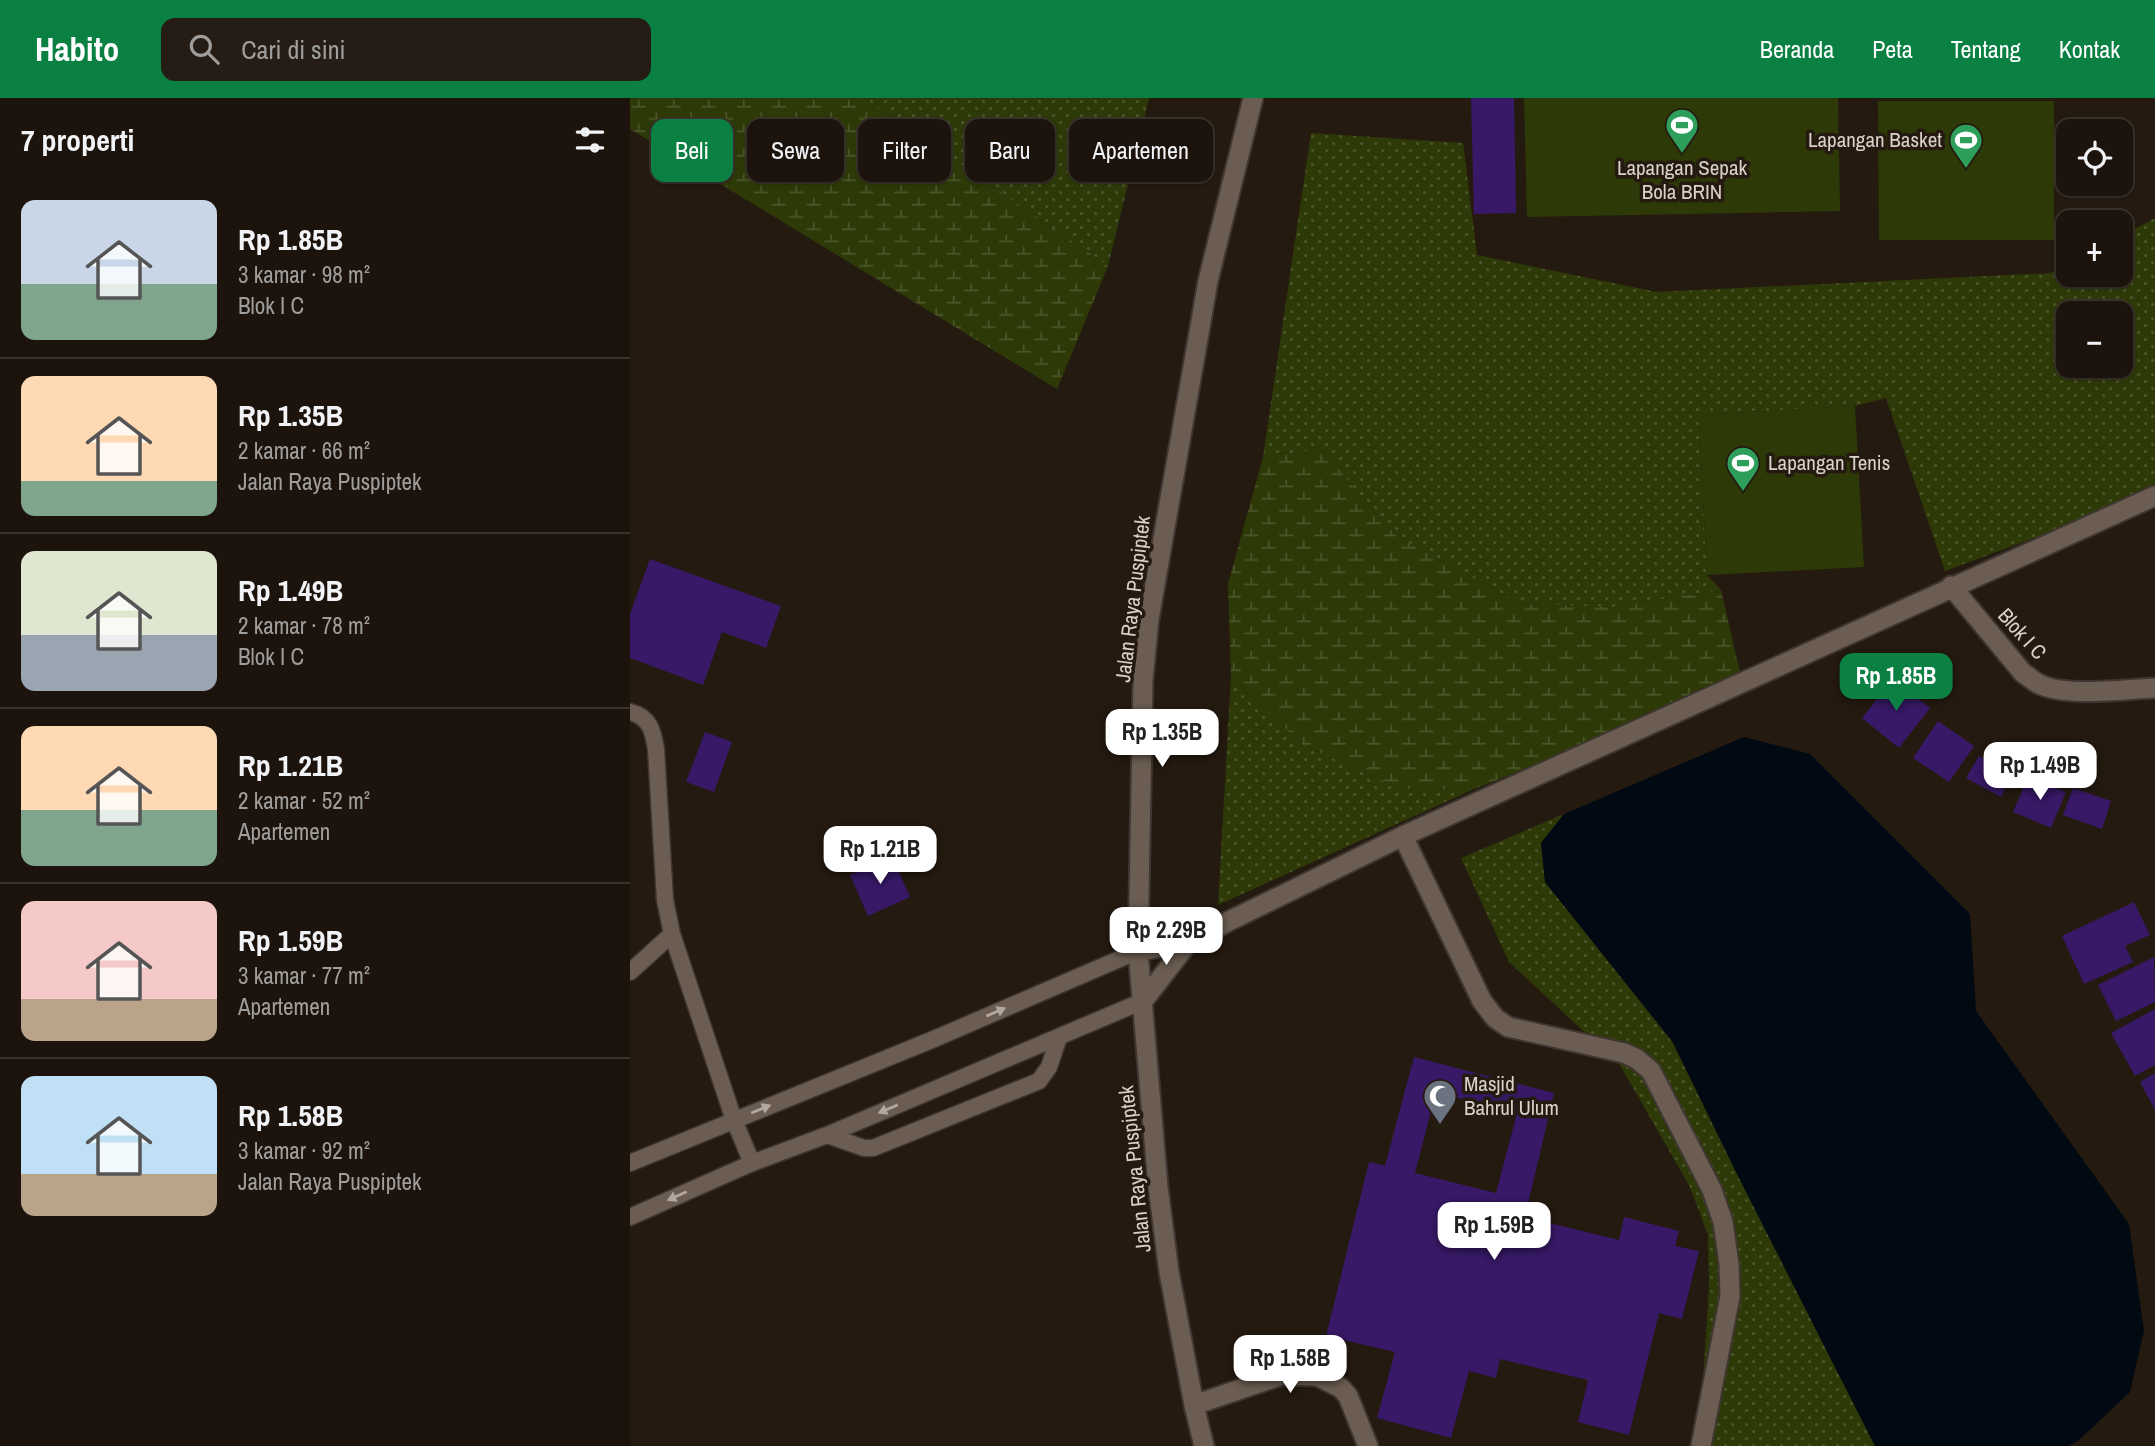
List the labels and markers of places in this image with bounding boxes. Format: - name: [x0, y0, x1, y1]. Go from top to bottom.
- sports icon: Lapangan Sepak Bola BRIN: [1663, 106, 1701, 155]
- sports icon: Lapangan Basket: [1947, 121, 1985, 170]
- place label: Lapangan Basket: [1808, 125, 1942, 154]
- place label: Lapangan Sepak Bola BRIN: [1617, 153, 1747, 206]
- sports icon: Lapangan Tenis: [1724, 444, 1762, 493]
- place label: Lapangan Tenis: [1768, 448, 1890, 477]
- pin: Rp 1.85B: [1824, 654, 1968, 713]
- pin: Rp 1.35B: [1090, 710, 1234, 769]
- pin: Rp 1.49B: [1968, 742, 2112, 802]
- pin: Rp 1.21B: [808, 826, 952, 886]
- pin: Rp 2.29B: [1094, 908, 1238, 967]
- place label: Masjid Bahrul Ulum: [1464, 1069, 1559, 1122]
- mosque icon: Masjid Bahrul Ulum: [1421, 1077, 1459, 1126]
- pin: Rp 1.59B: [1422, 1202, 1566, 1262]
- pin: Rp 1.58B: [1218, 1336, 1362, 1395]

